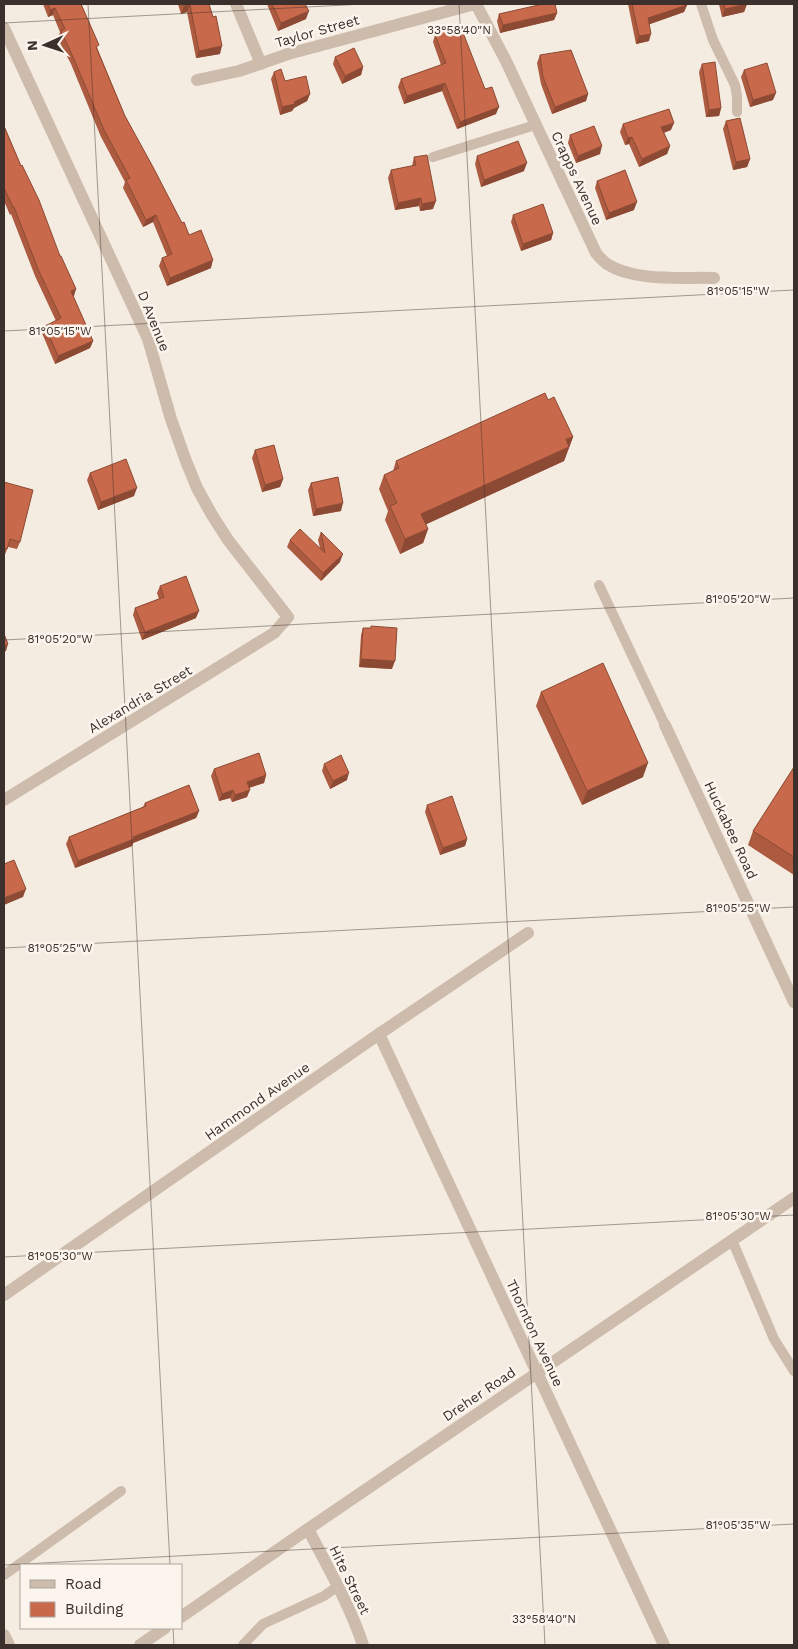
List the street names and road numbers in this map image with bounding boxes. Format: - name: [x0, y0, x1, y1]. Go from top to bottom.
- street label: Taylor Street: [273, 11, 361, 51]
- street label: Crapps Avenue: [548, 129, 606, 227]
- street label: D Avenue: [135, 288, 173, 354]
- street label: Alexandria Street: [85, 662, 195, 736]
- street label: Huckabee Road: [701, 778, 761, 882]
- street label: Hammond Avenue: [201, 1059, 313, 1143]
- street label: Thornton Avenue: [503, 1277, 567, 1389]
- street label: Dreher Road: [439, 1364, 519, 1424]
- street label: Hite Street: [326, 1543, 374, 1617]

